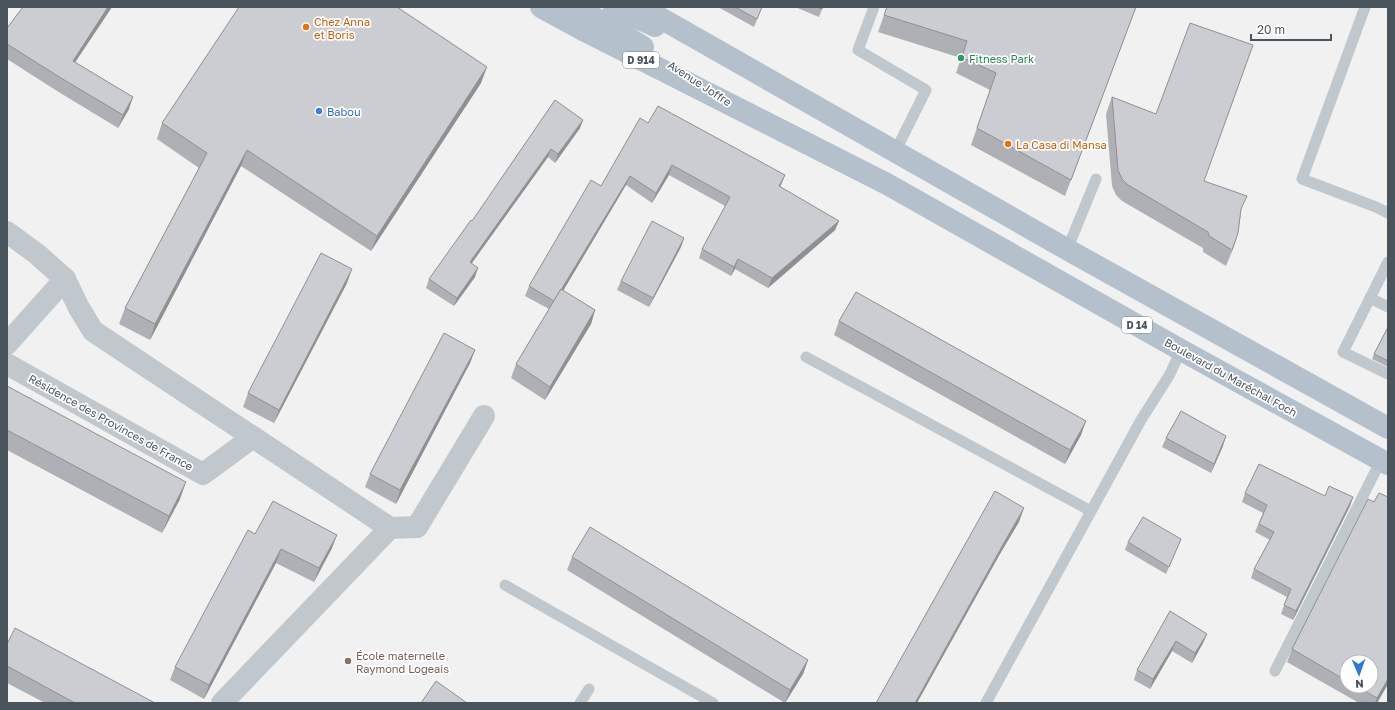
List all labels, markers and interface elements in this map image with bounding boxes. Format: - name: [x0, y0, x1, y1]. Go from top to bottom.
- place label: Chez Anna et Boris: [314, 15, 370, 41]
- scale bar: [1251, 16, 1331, 42]
- marker: Chez Anna et Boris: [301, 22, 311, 32]
- text: 20 m: [1257, 22, 1285, 37]
- road number: D 914: [623, 52, 659, 68]
- place label: Fitness Park: [969, 52, 1034, 65]
- marker: Fitness Park: [956, 53, 966, 63]
- street label: Avenue Joffre: [666, 58, 734, 108]
- place label: Babou: [327, 105, 361, 118]
- marker: Babou: [314, 106, 324, 116]
- place label: La Casa di Mansa: [1016, 138, 1107, 151]
- marker: La Casa di Mansa: [1003, 139, 1013, 149]
- road number: D 14: [1122, 317, 1152, 333]
- street label: Boulevard du Maréchal Foch: [1163, 335, 1299, 419]
- street label: Résidence des Provinces de France: [27, 371, 195, 473]
- place label: École maternelle Raymond Logeais: [356, 649, 449, 675]
- north arrow: [1339, 654, 1379, 694]
- marker: École maternelle Raymond Logeais: [343, 656, 353, 666]
- text: N: [1355, 678, 1364, 691]

